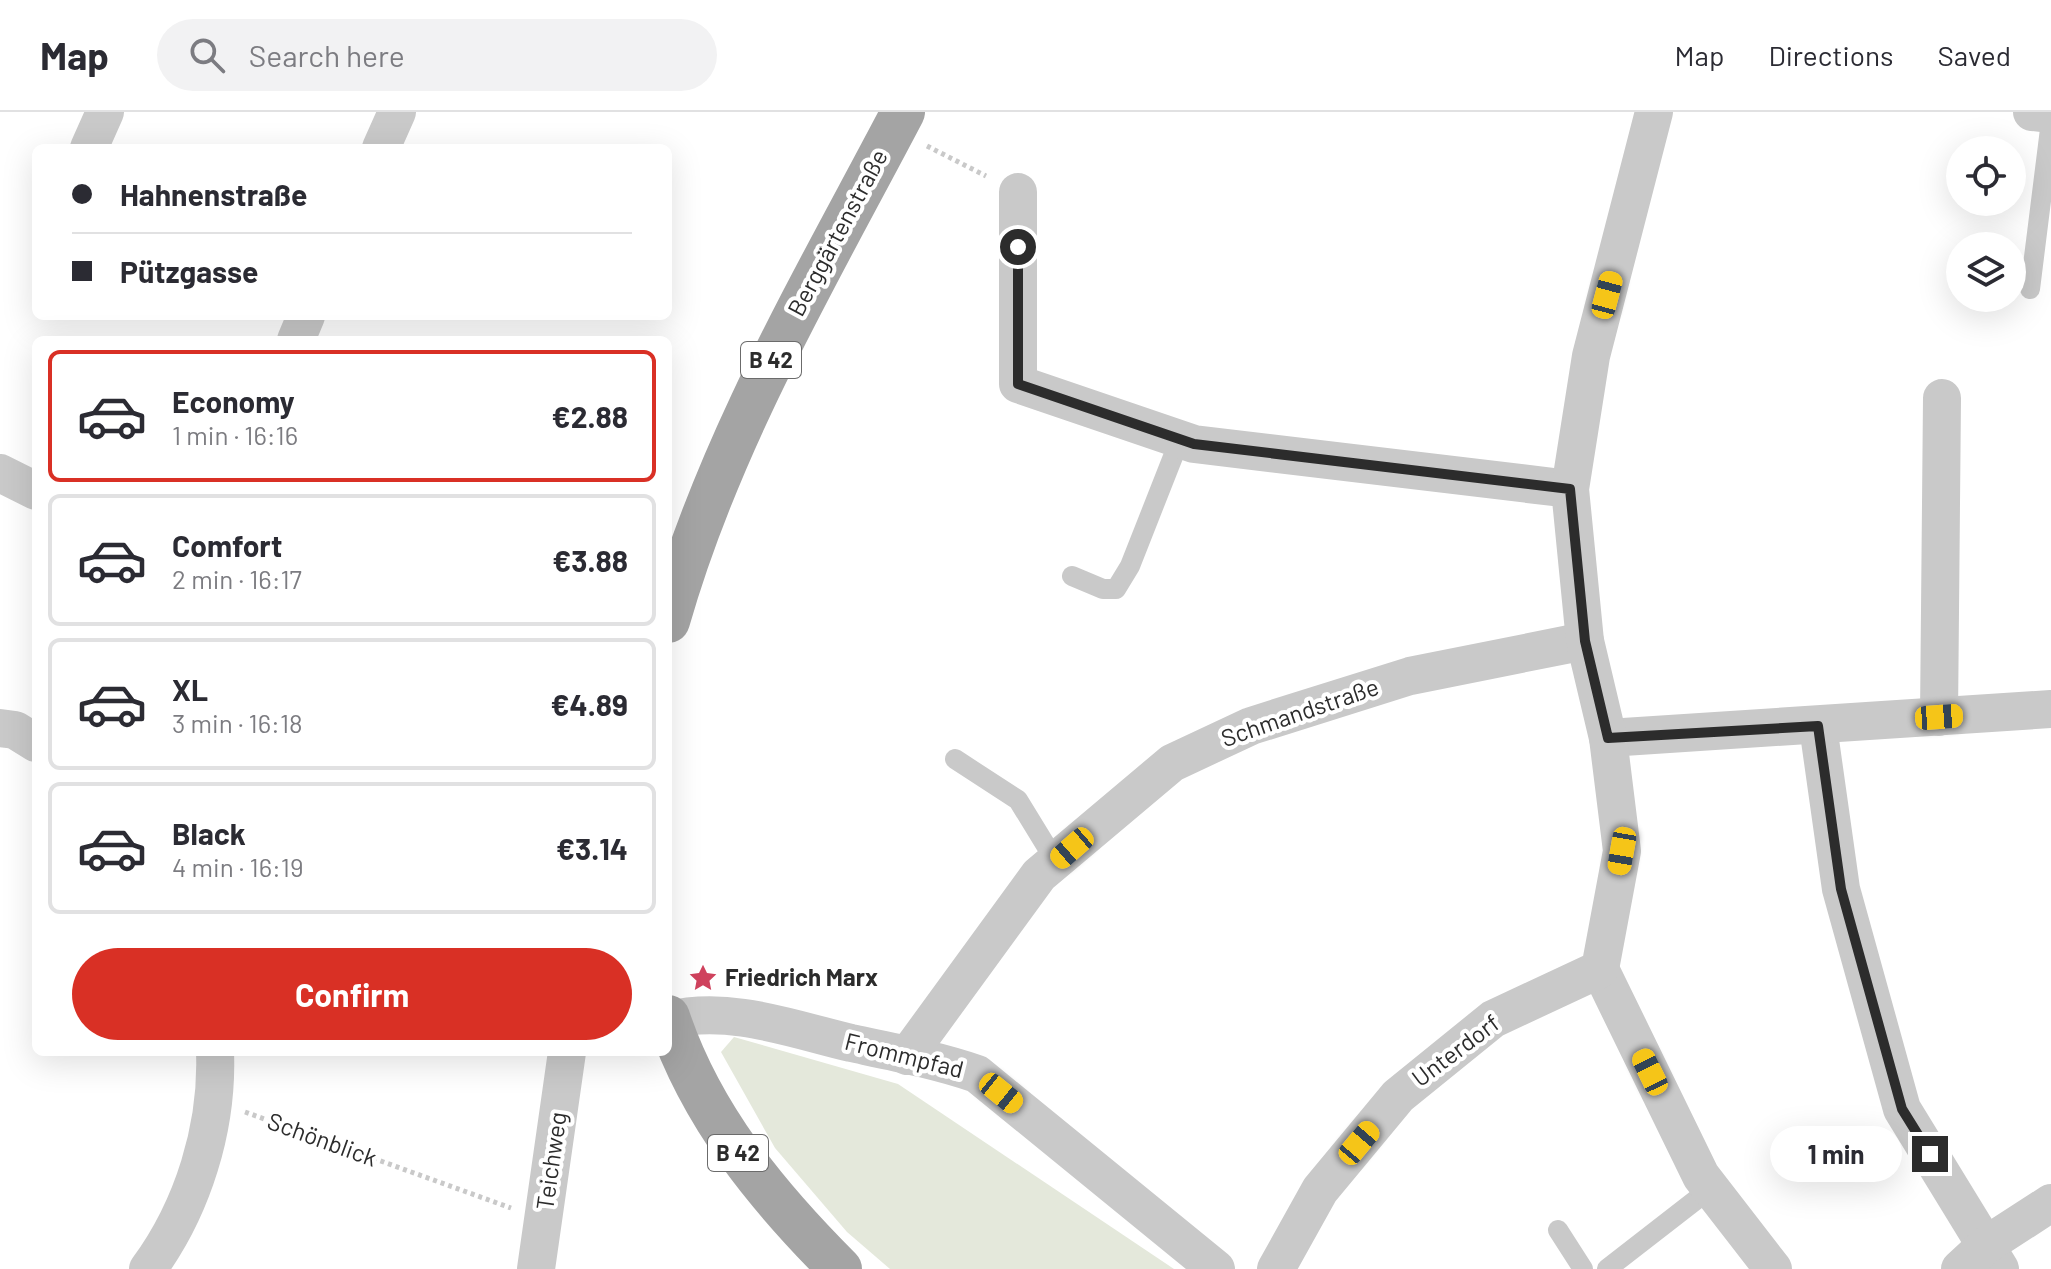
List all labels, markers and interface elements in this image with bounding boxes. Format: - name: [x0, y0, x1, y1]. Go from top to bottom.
- search box: [157, 19, 717, 91]
- text: Map: [40, 32, 109, 78]
- icon: search: [185, 33, 229, 77]
- text: Search here: [249, 37, 405, 73]
- text: Map: [1675, 38, 1724, 72]
- text: Directions: [1768, 38, 1894, 72]
- text: Saved: [1938, 38, 2011, 72]
- map controls: [1946, 136, 2026, 312]
- button: locate: [1946, 136, 2026, 216]
- street label: Berggärtenstraße: [781, 144, 893, 321]
- text: Hahnenstraße: [120, 176, 307, 212]
- route start: [1000, 229, 1036, 265]
- button: layers: [1946, 232, 2026, 312]
- text: Pützgasse: [120, 253, 258, 289]
- car: [1589, 269, 1625, 321]
- road number: B 42: [741, 342, 801, 378]
- icon: car: [76, 380, 148, 452]
- text: Economy: [172, 383, 295, 419]
- text: €2.88: [552, 398, 628, 434]
- text: 1 min · 16:16: [172, 419, 298, 450]
- icon: car: [76, 524, 148, 596]
- text: Comfort: [172, 527, 282, 563]
- text: €3.88: [552, 542, 628, 578]
- text: 2 min · 16:17: [172, 563, 302, 594]
- icon: car: [76, 668, 148, 740]
- text: XL: [172, 671, 208, 707]
- street label: Schmandstraße: [1217, 671, 1382, 752]
- text: €4.89: [551, 686, 628, 722]
- car: [1914, 703, 1964, 731]
- text: 3 min · 16:18: [172, 707, 303, 738]
- icon: car: [76, 812, 148, 884]
- text: Black: [172, 815, 246, 851]
- car: [1046, 823, 1098, 873]
- car: [1606, 825, 1638, 877]
- text: €3.14: [556, 830, 628, 866]
- text: 4 min · 16:19: [172, 851, 303, 882]
- button: Confirm: [72, 948, 632, 1040]
- place label: Friedrich Marx: [725, 962, 878, 991]
- place icon: Friedrich Marx: [688, 963, 718, 993]
- street label: Unterdorf: [1406, 1008, 1505, 1092]
- street label: Frommpfad: [842, 1026, 967, 1083]
- car: [1629, 1045, 1671, 1099]
- car: [975, 1069, 1027, 1117]
- street label: Schönblick: [264, 1105, 381, 1172]
- street label: Teichweg: [529, 1110, 572, 1212]
- car: [1334, 1117, 1384, 1169]
- callout: 1 min: [1770, 1126, 1902, 1182]
- road number: B 42: [708, 1135, 768, 1171]
- route end: [1912, 1136, 1948, 1172]
- text: 1 min: [1808, 1138, 1864, 1169]

